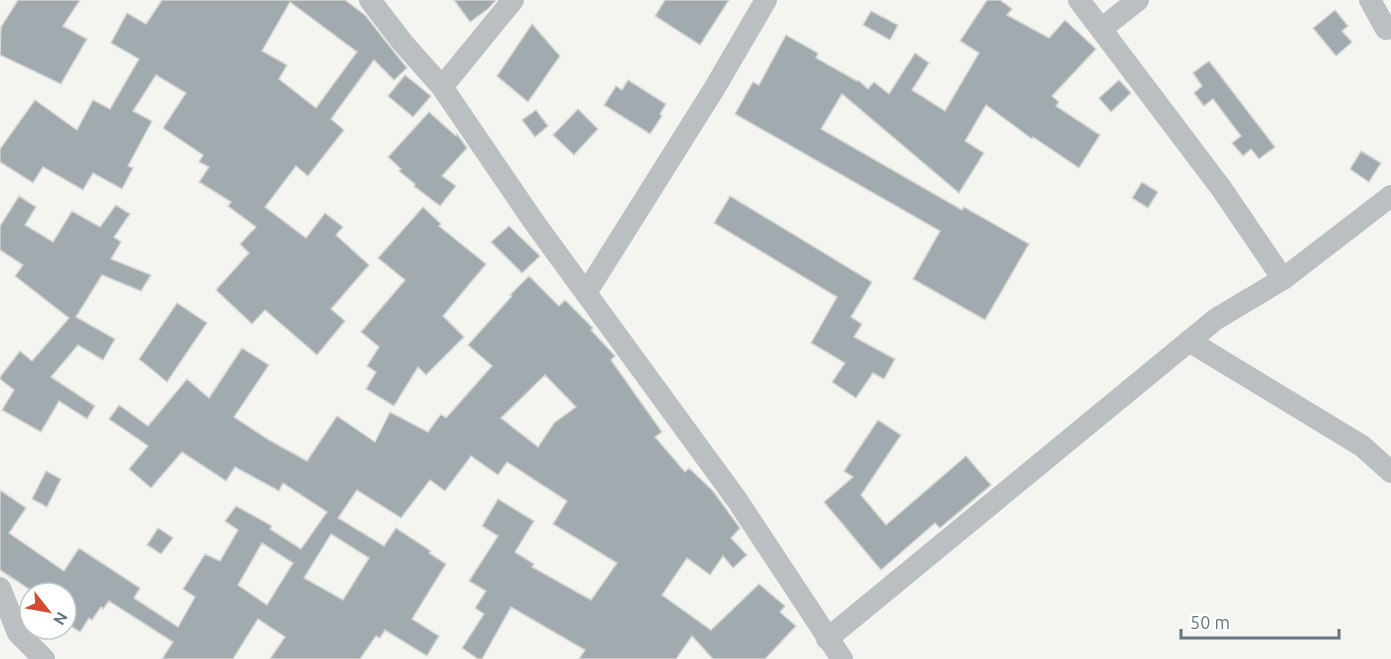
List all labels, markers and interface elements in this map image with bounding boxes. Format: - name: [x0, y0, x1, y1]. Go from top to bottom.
- north arrow: [18, 581, 78, 641]
- scale bar: [1181, 602, 1338, 640]
- text: N: [50, 609, 72, 628]
- text: 50 m: [1190, 612, 1230, 632]

